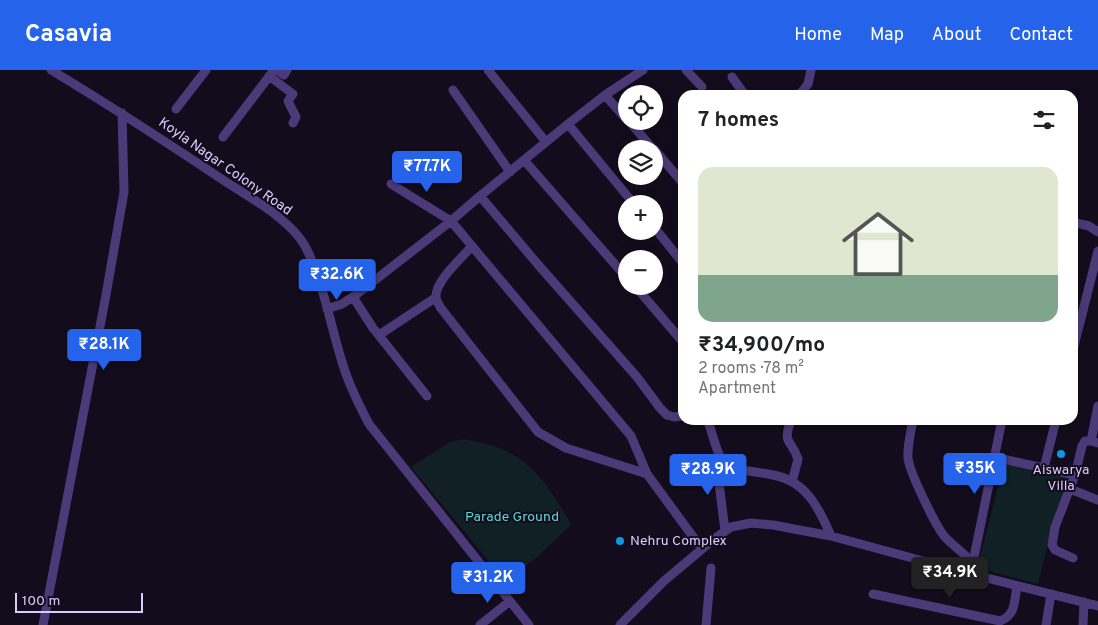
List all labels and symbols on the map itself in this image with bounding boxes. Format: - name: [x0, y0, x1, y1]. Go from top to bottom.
- street label: Koyla Nagar Colony Road: [155, 114, 295, 220]
- pin: ₹77.7K: [386, 150, 468, 193]
- pin: ₹32.6K: [296, 258, 378, 301]
- pin: ₹28.1K: [63, 328, 145, 371]
- marker: Aiswarya Villa: [1055, 448, 1067, 460]
- pin: ₹35K: [945, 452, 1005, 495]
- pin: ₹28.9K: [667, 454, 749, 496]
- place label: Aiswarya Villa: [1033, 462, 1089, 495]
- park label: Parade Ground: [465, 509, 559, 526]
- place label: Nehru Complex: [630, 533, 727, 550]
- marker: Nehru Complex: [614, 535, 626, 547]
- pin: ₹34.9K: [909, 556, 991, 599]
- pin: ₹31.2K: [447, 562, 529, 604]
- scale bar: [15, 590, 142, 613]

